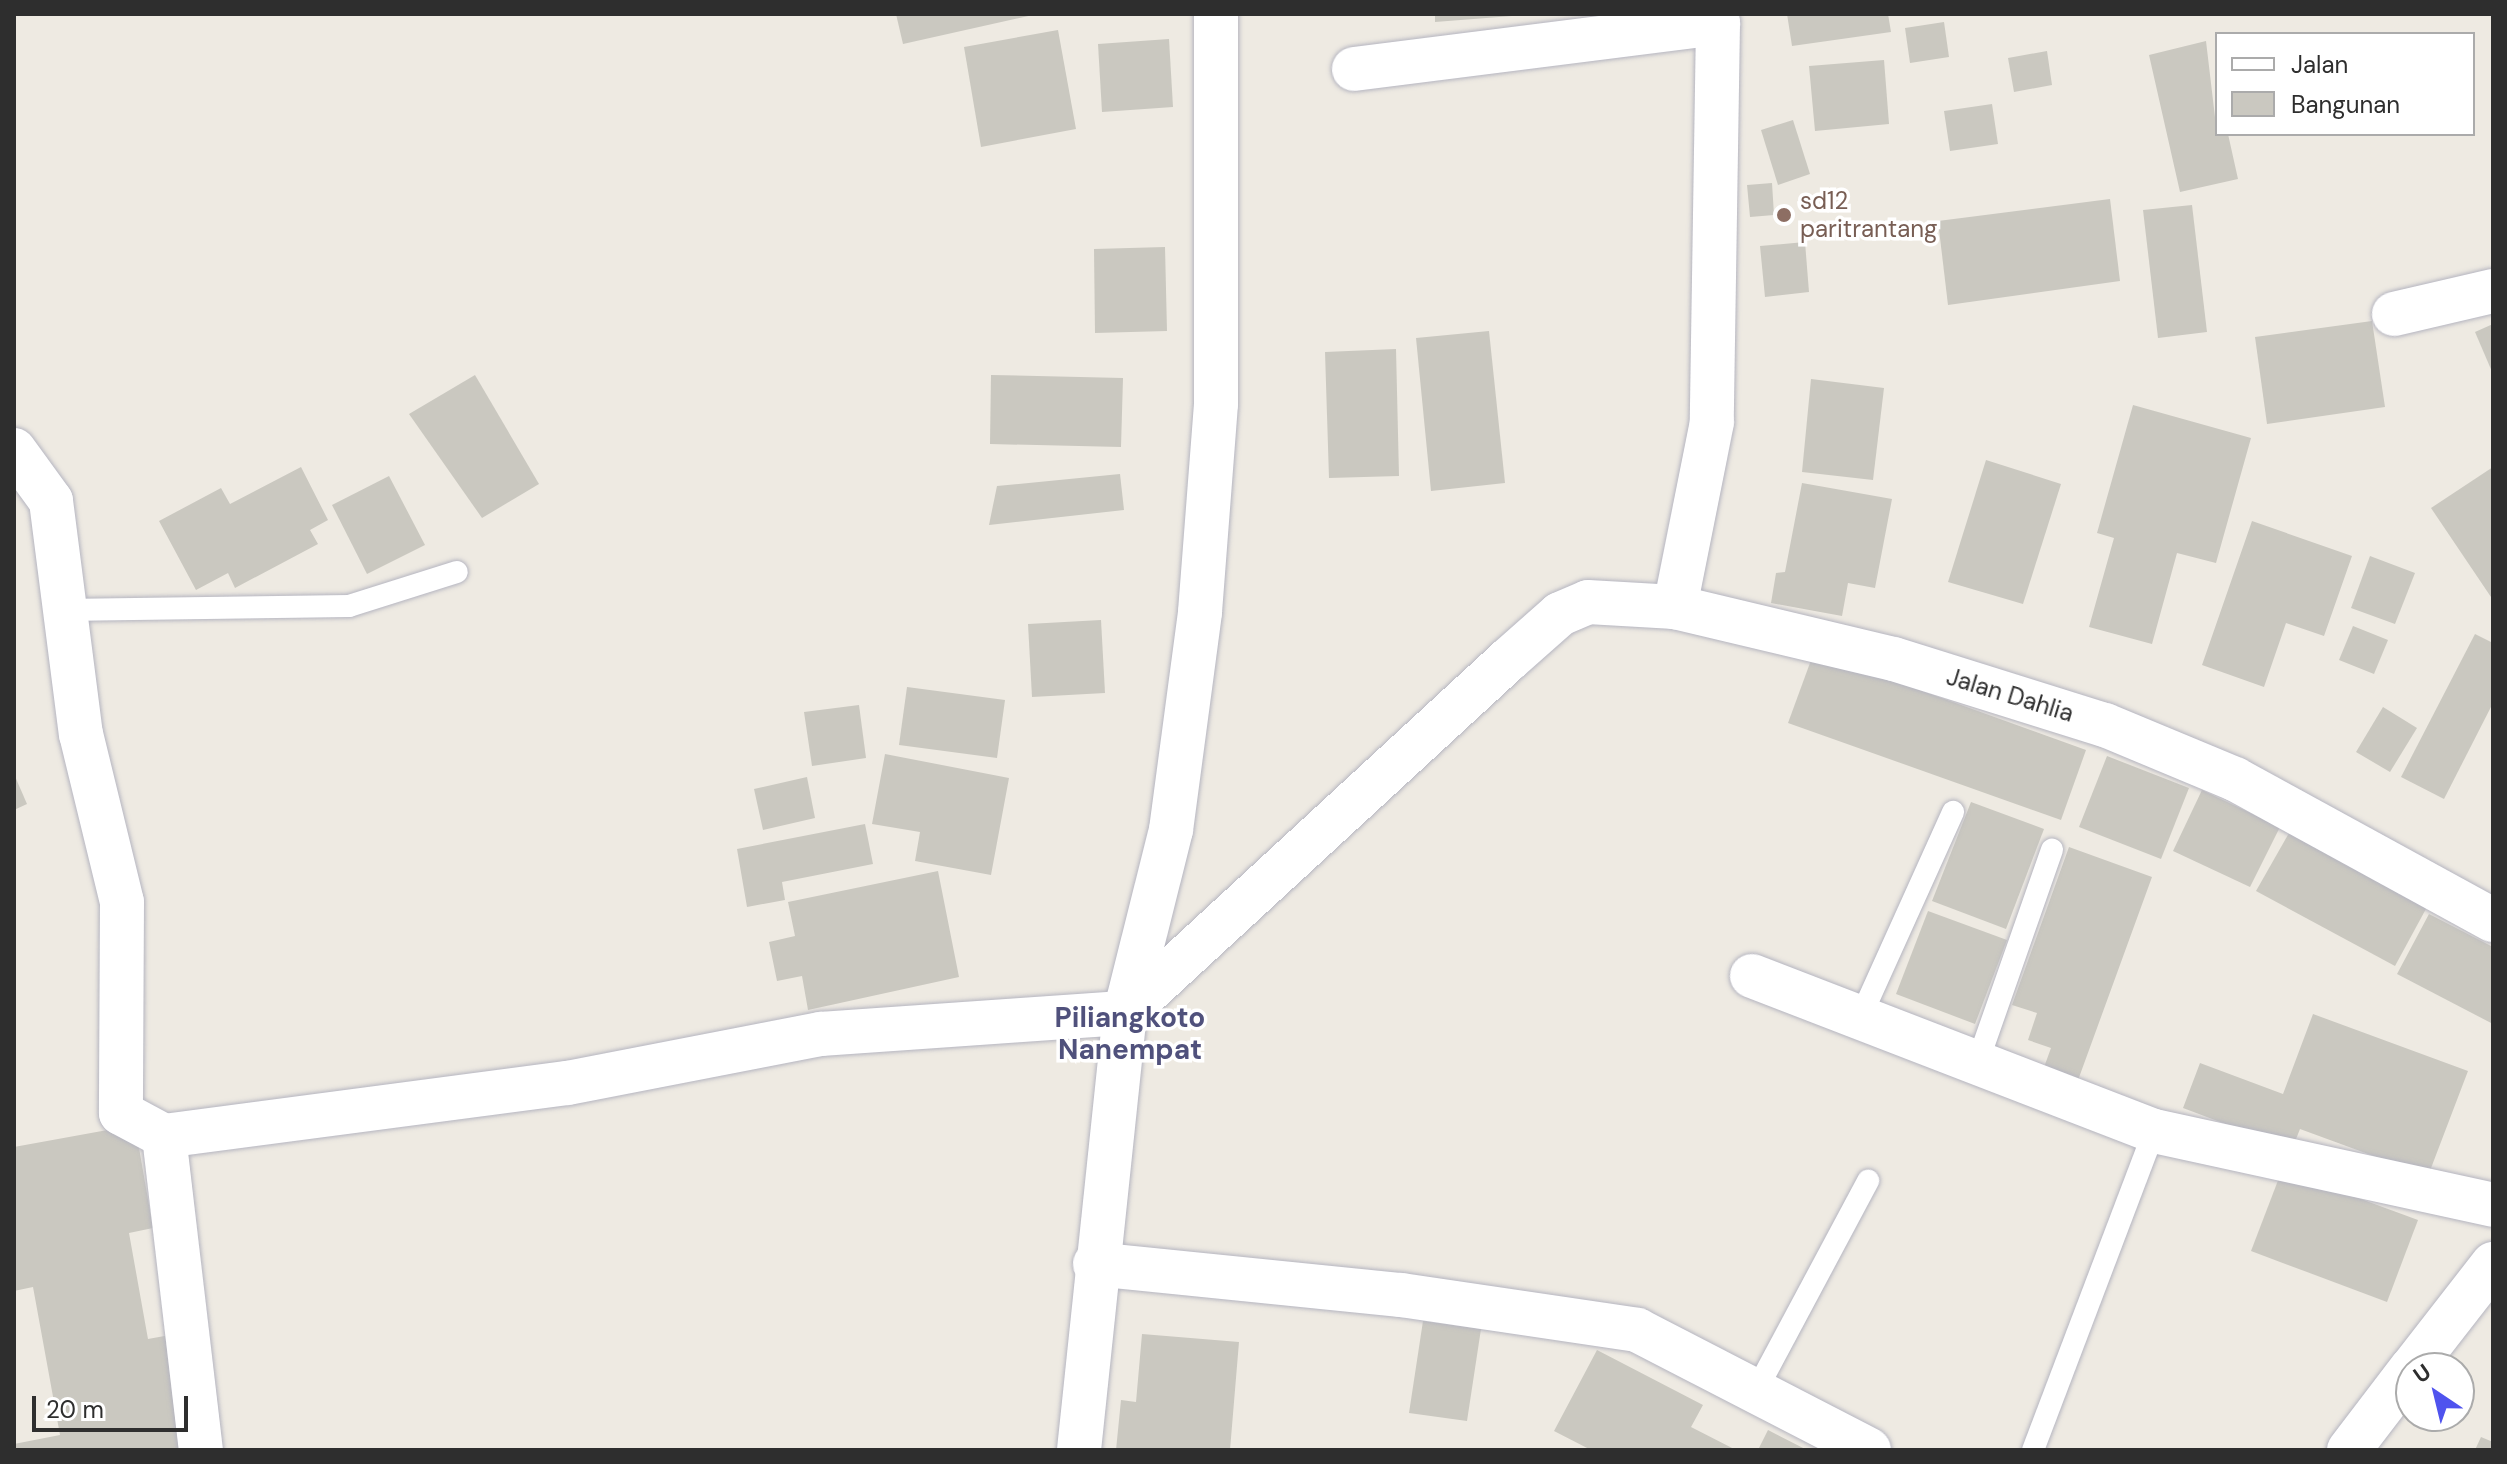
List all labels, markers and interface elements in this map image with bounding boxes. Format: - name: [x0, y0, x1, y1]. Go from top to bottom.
- legend: [2215, 32, 2475, 136]
- text: Jalan: [2291, 49, 2348, 80]
- text: Bangunan: [2291, 89, 2400, 120]
- place label: sd12 paritrantang: [1800, 187, 1937, 243]
- marker: sd12 paritrantang: [1775, 206, 1793, 224]
- street label: Jalan Dahlia: [1943, 662, 2077, 728]
- district label: Piliangkoto Nanempat: [1055, 1001, 1205, 1067]
- north arrow: [2395, 1352, 2475, 1432]
- text: U: [2408, 1357, 2437, 1390]
- scale bar: [36, 1380, 192, 1430]
- text: 20 m: [46, 1394, 104, 1425]

